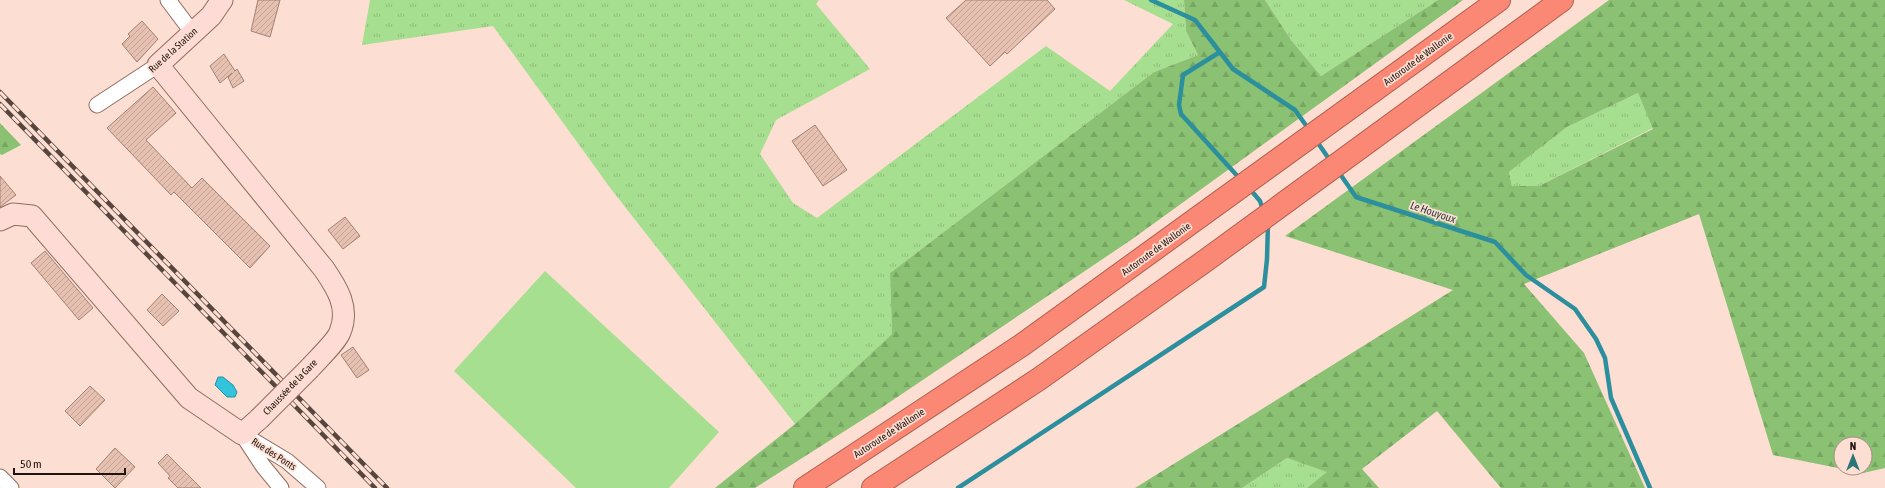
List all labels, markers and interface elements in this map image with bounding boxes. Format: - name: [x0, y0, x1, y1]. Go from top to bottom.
- street label: Rue de la Station: [146, 25, 200, 75]
- street label: Autoroute de Wallonie: [1382, 30, 1455, 88]
- water label: Le Houyoux: [1409, 199, 1458, 225]
- street label: Autoroute de Wallonie: [1120, 220, 1193, 278]
- street label: Chaussée de la Gare: [261, 357, 320, 417]
- street label: Autoroute de Wallonie: [852, 406, 927, 460]
- street label: Rue des Ponts: [250, 436, 299, 473]
- north arrow: [1833, 436, 1873, 476]
- text: N: [1850, 440, 1856, 452]
- scale bar: [14, 450, 125, 476]
- text: 50 m: [20, 457, 42, 471]

